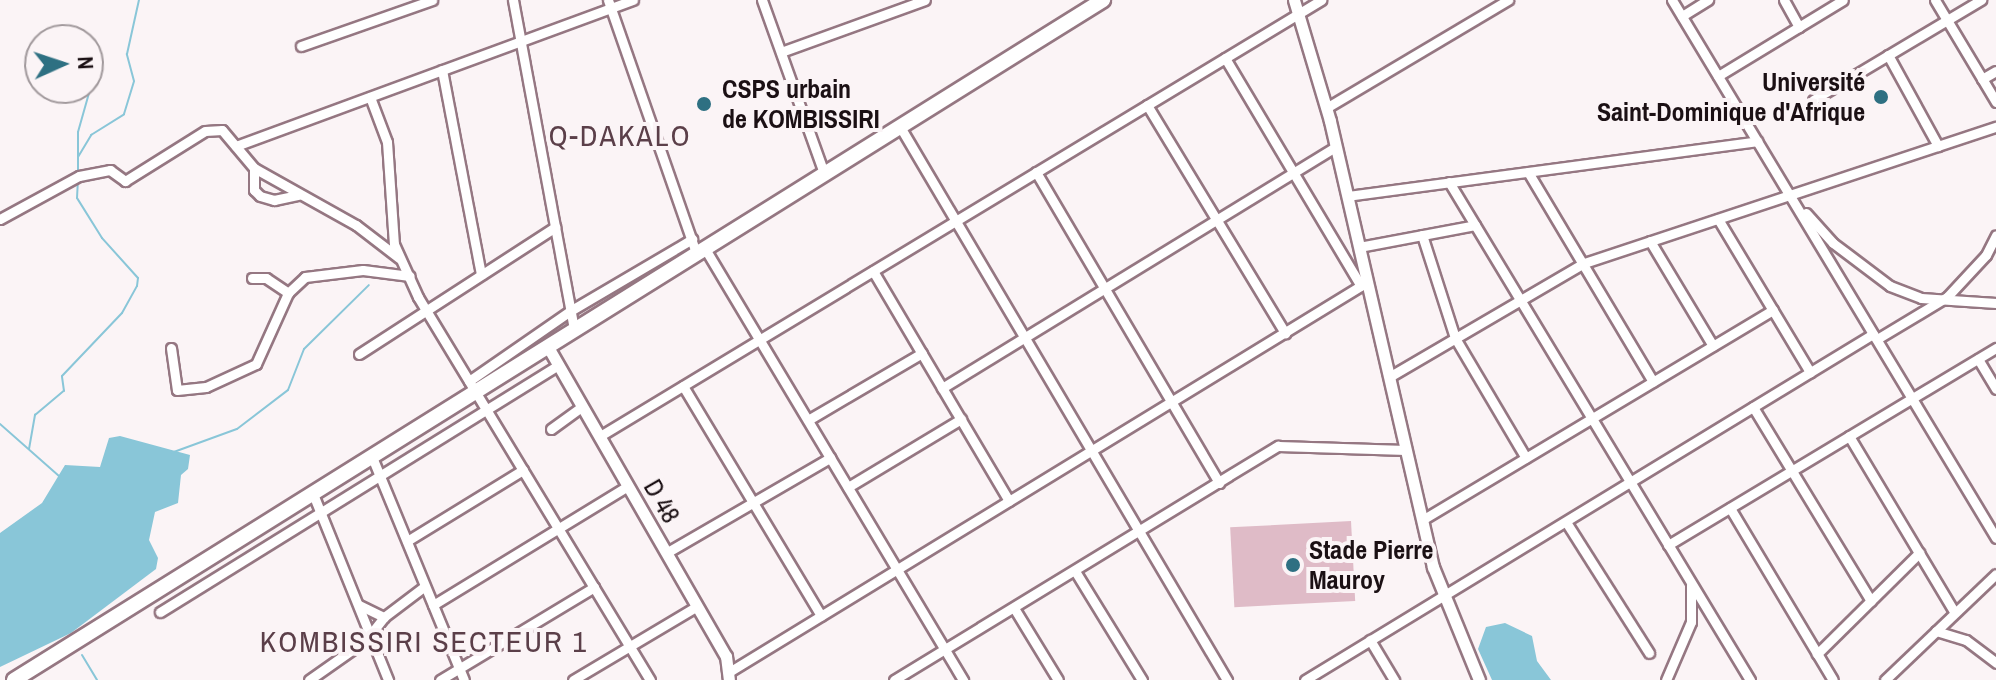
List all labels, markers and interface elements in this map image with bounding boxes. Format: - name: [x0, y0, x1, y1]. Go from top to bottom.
- north arrow: [24, 24, 104, 104]
- text: N: [71, 56, 101, 70]
- place label: Université Saint-Dominique d'Afrique: [1597, 66, 1865, 128]
- place label: CSPS urbain de KOMBISSIRI: [722, 73, 880, 134]
- marker: Université Saint-Dominique d'Afrique: [1872, 88, 1890, 106]
- marker: CSPS urbain de KOMBISSIRI: [693, 93, 715, 115]
- district label: Q-DAKALO: [548, 117, 692, 153]
- street label: D 48: [637, 474, 687, 528]
- place label: Stade Pierre Mauroy: [1309, 534, 1433, 596]
- marker: Stade Pierre Mauroy: [1284, 556, 1302, 574]
- district label: KOMBISSIRI SECTEUR 1: [260, 623, 588, 659]

